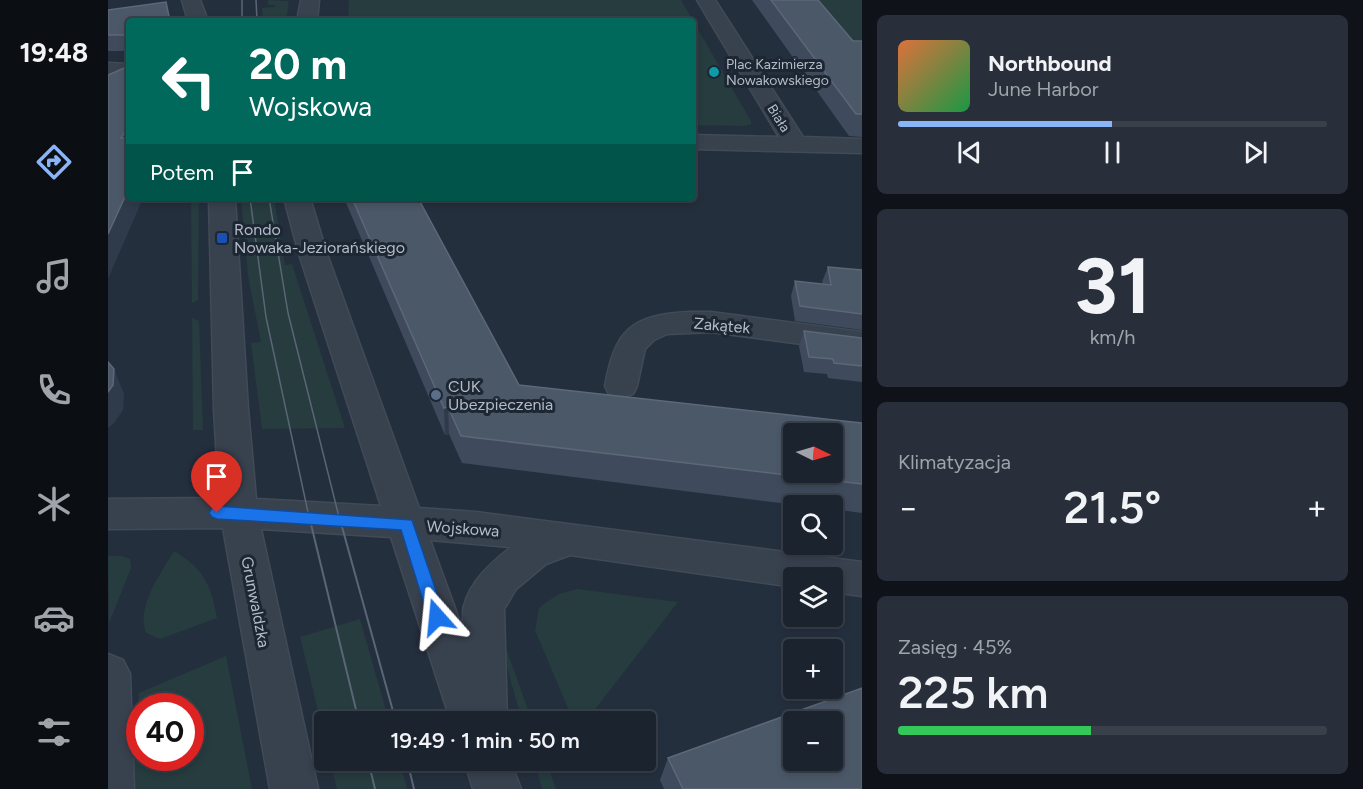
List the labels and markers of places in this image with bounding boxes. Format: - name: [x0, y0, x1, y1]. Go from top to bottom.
- place label: Plac Kazimierza Nowakowskiego: [726, 56, 829, 89]
- marker: Plac Kazimierza Nowakowskiego: [707, 65, 721, 79]
- place label: Rondo Nowaka-Jeziorańskiego: [234, 220, 405, 257]
- marker: Rondo Nowaka-Jeziorańskiego: [215, 231, 229, 245]
- place label: CUK Ubezpieczenia: [448, 377, 553, 414]
- marker: CUK Ubezpieczenia: [429, 388, 443, 402]
- pin: [191, 451, 242, 513]

